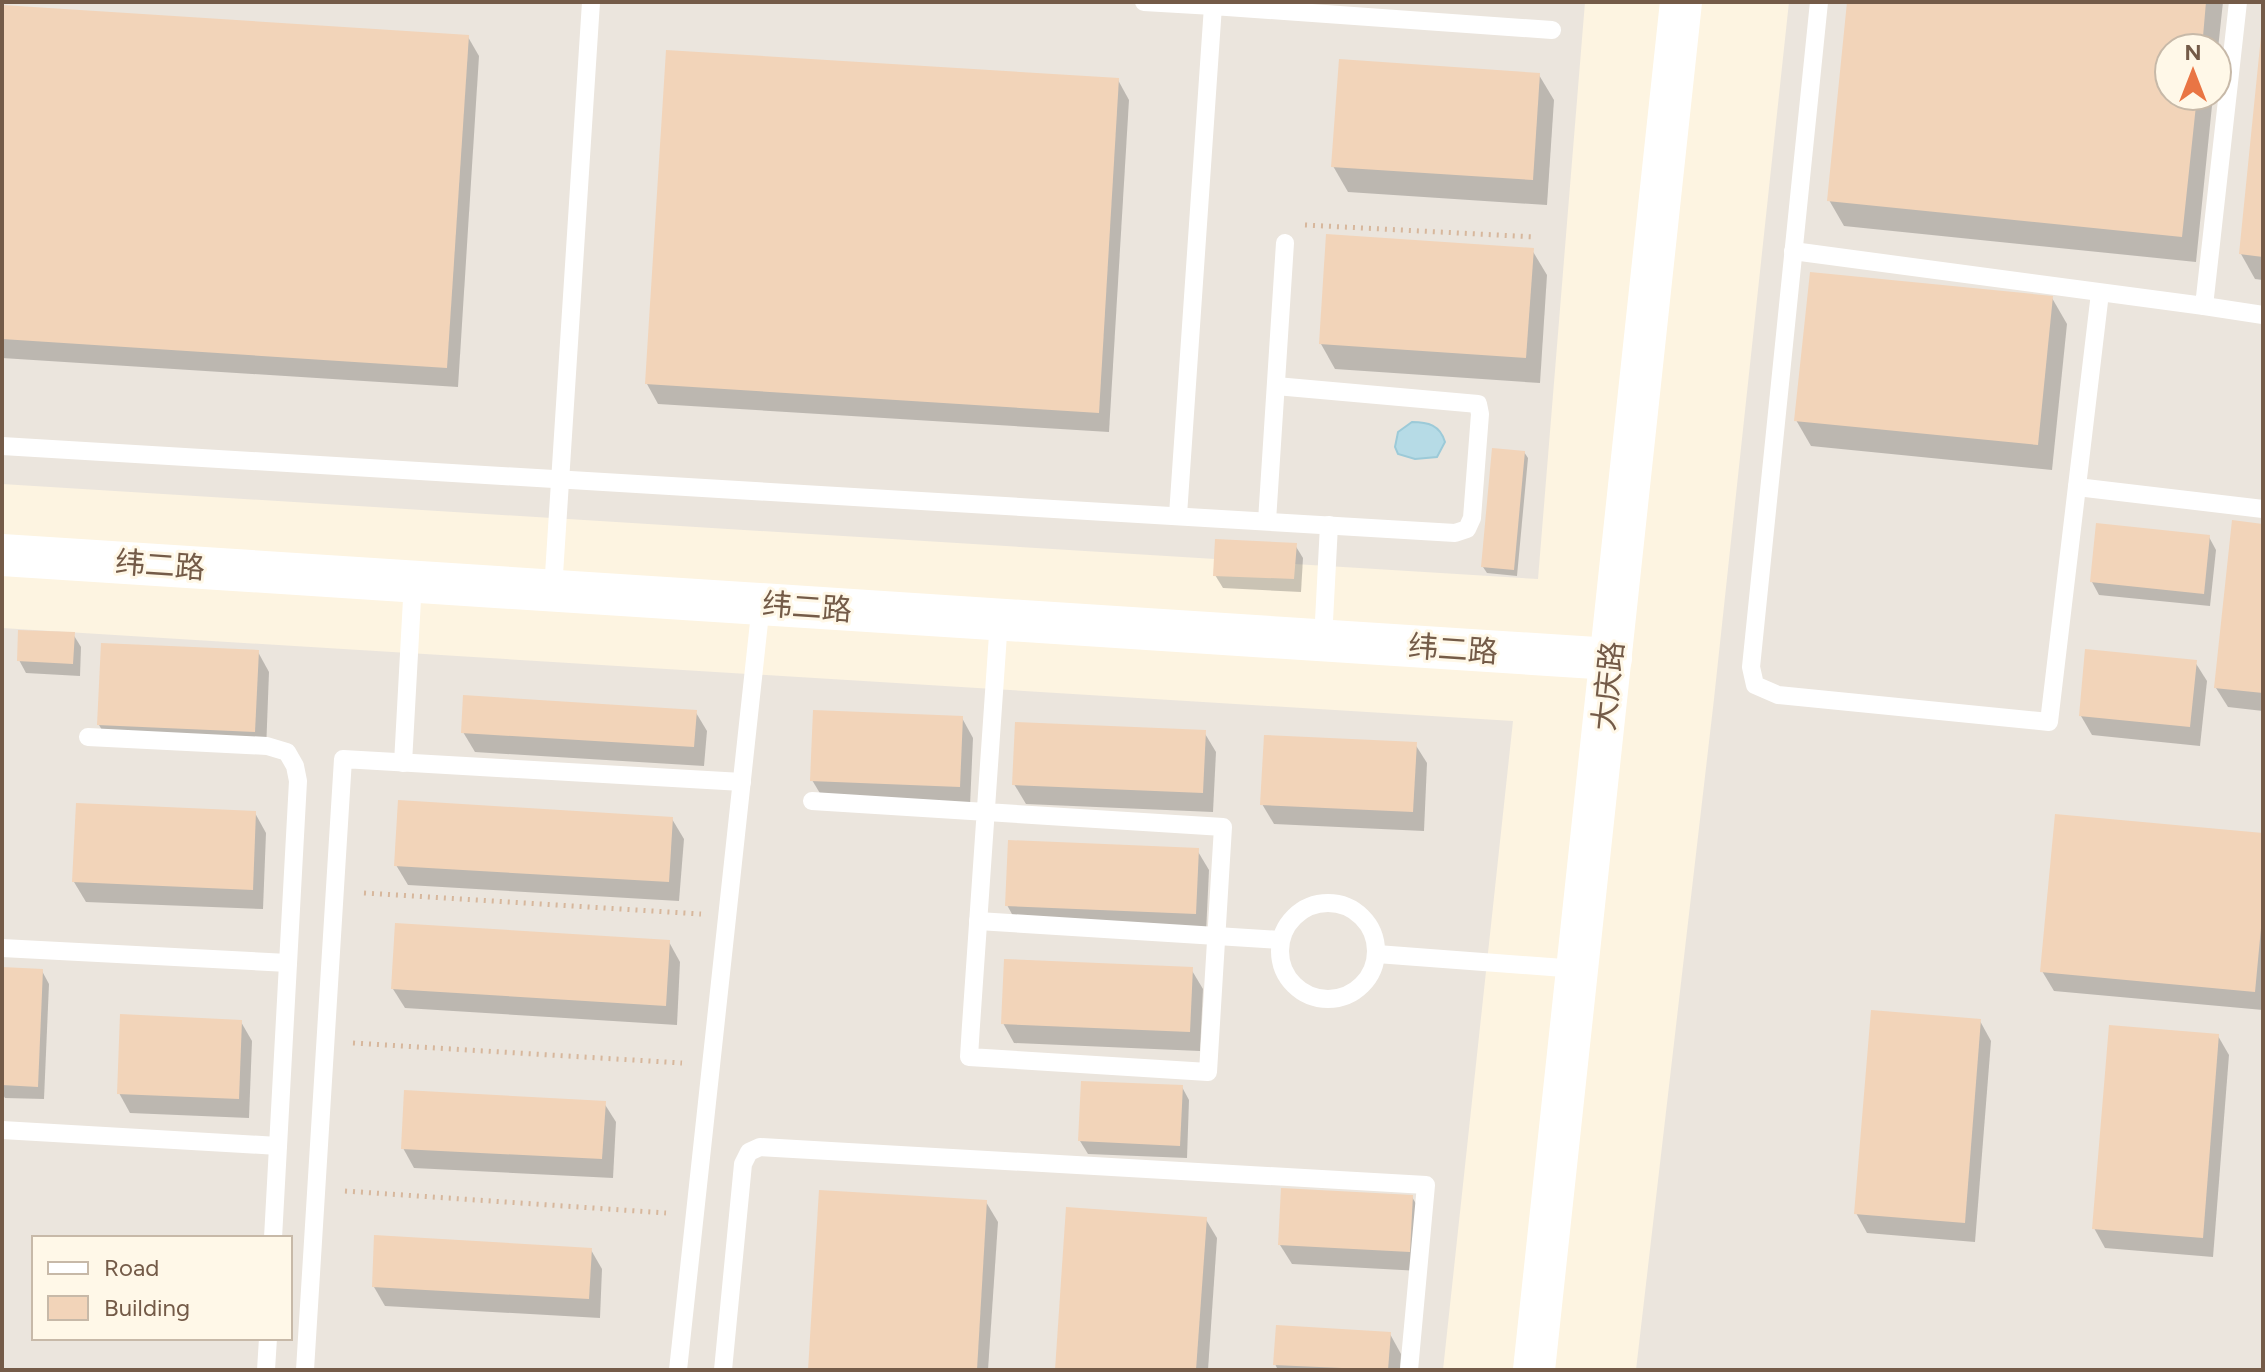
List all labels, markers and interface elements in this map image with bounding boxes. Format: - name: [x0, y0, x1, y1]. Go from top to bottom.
- north arrow: [2153, 32, 2233, 112]
- text: N: [2184, 39, 2202, 66]
- street label: 纬二路: [114, 543, 206, 587]
- street label: 纬二路: [761, 585, 853, 629]
- street label: 纬二路: [1407, 627, 1499, 671]
- street label: 大庆路: [1585, 639, 1631, 733]
- legend: [32, 1236, 292, 1340]
- text: Road: [104, 1253, 159, 1282]
- text: Building: [104, 1293, 190, 1322]

